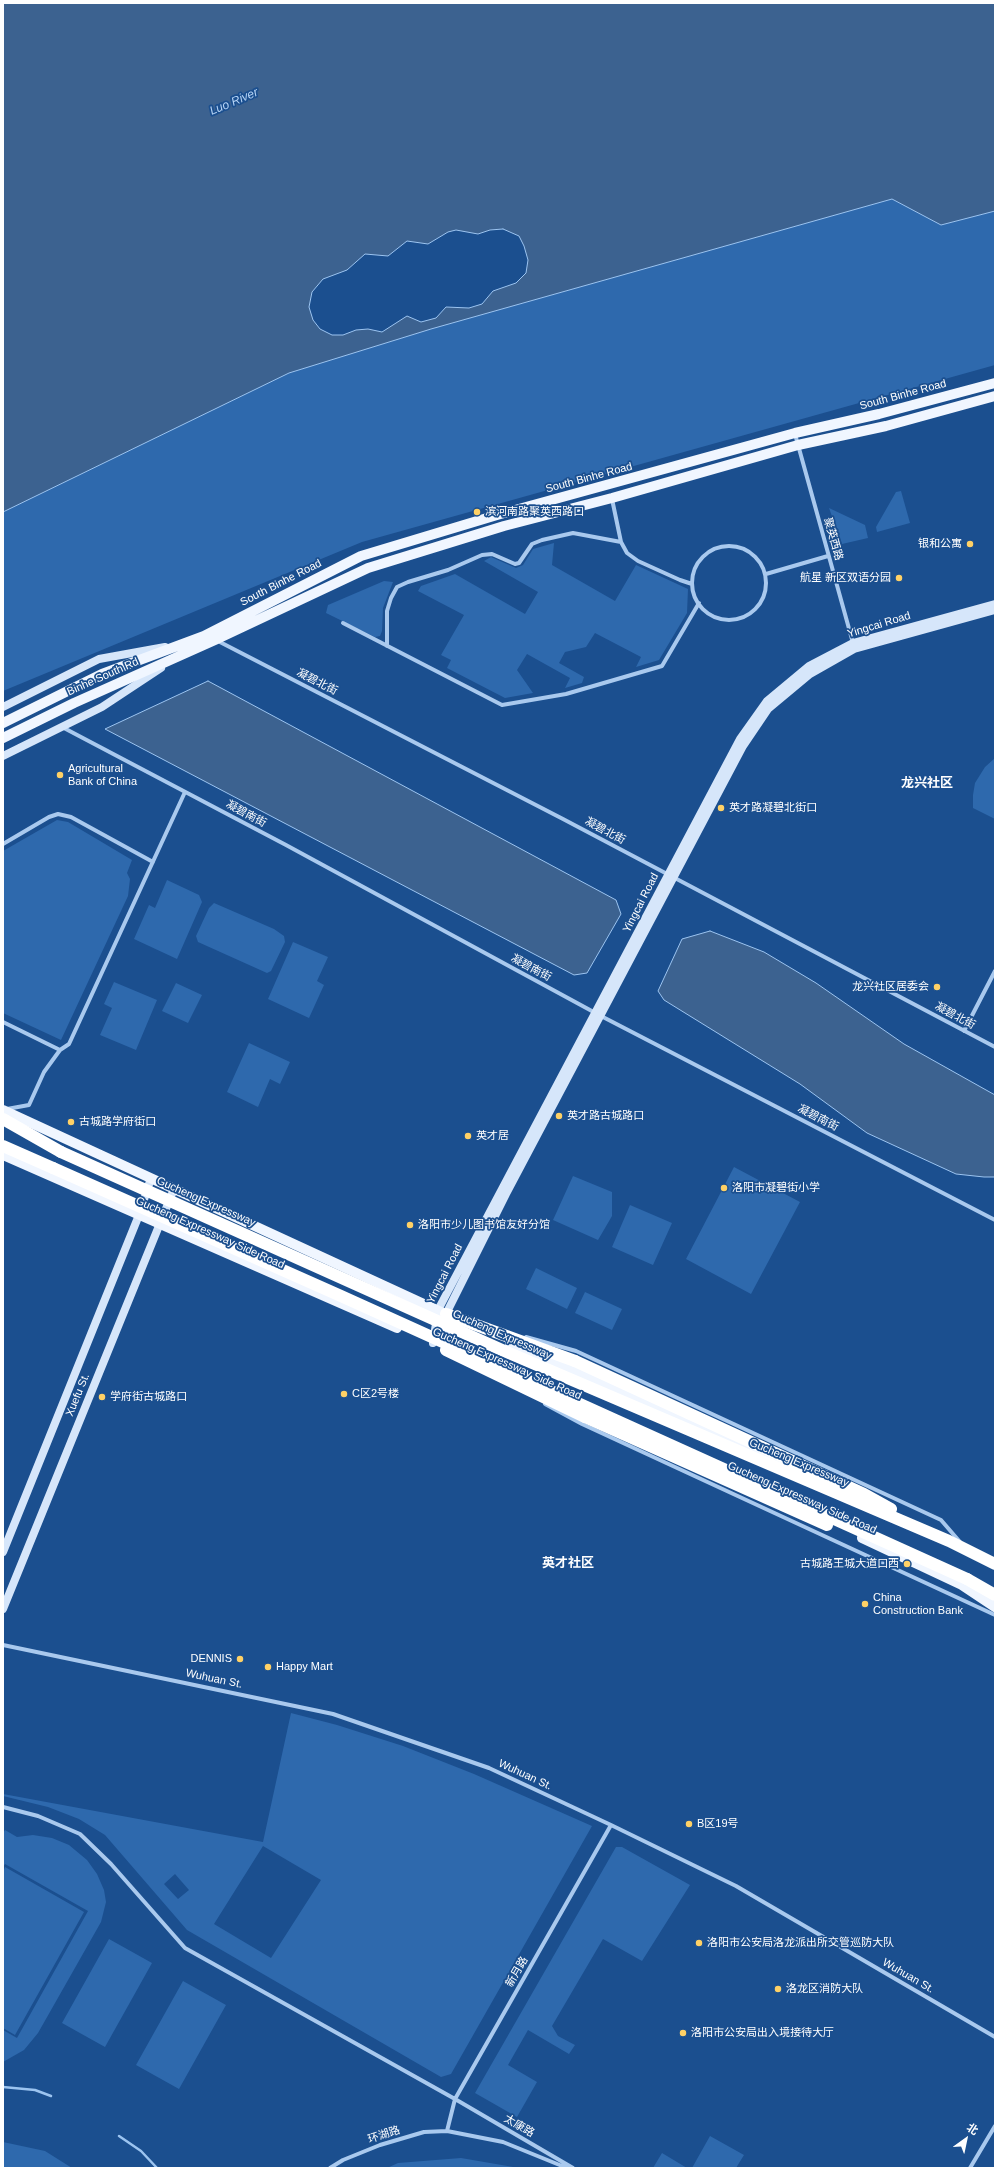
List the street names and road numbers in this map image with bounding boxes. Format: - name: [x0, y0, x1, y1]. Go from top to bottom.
- street label: South Binhe Road: [858, 377, 948, 413]
- street label: South Binhe Road: [544, 460, 634, 496]
- street label: 聚英西路: [821, 516, 845, 562]
- street label: South Binhe Road: [238, 557, 324, 609]
- street label: Yingcai Road: [846, 609, 912, 641]
- street label: Binhe South Rd: [65, 655, 141, 699]
- street label: 凝碧北街: [294, 666, 340, 698]
- street label: 凝碧南街: [223, 798, 269, 830]
- street label: 凝碧北街: [582, 815, 628, 847]
- street label: Yingcai Road: [620, 871, 662, 935]
- street label: 凝碧南街: [508, 952, 554, 984]
- street label: 凝碧北街: [932, 1000, 978, 1032]
- street label: 凝碧南街: [795, 1102, 841, 1134]
- street label: Gucheng Expressway: [154, 1174, 258, 1230]
- street label: Gucheng Expressway Side Road: [134, 1194, 286, 1272]
- street label: Yingcai Road: [424, 1242, 466, 1306]
- street label: Gucheng Expressway: [450, 1307, 554, 1363]
- street label: Gucheng Expressway Side Road: [431, 1325, 583, 1403]
- street label: Xuefu St.: [63, 1372, 93, 1418]
- street label: Gucheng Expressway: [747, 1436, 851, 1490]
- street label: Gucheng Expressway Side Road: [726, 1459, 878, 1537]
- street label: Wuhuan St.: [185, 1667, 243, 1691]
- street label: Wuhuan St.: [496, 1757, 554, 1793]
- street label: 新月路: [503, 1954, 531, 1990]
- street label: Wuhuan St.: [880, 1956, 936, 1996]
- street label: 太康路: [501, 2112, 537, 2140]
- street label: 环湖路: [366, 2124, 402, 2146]

